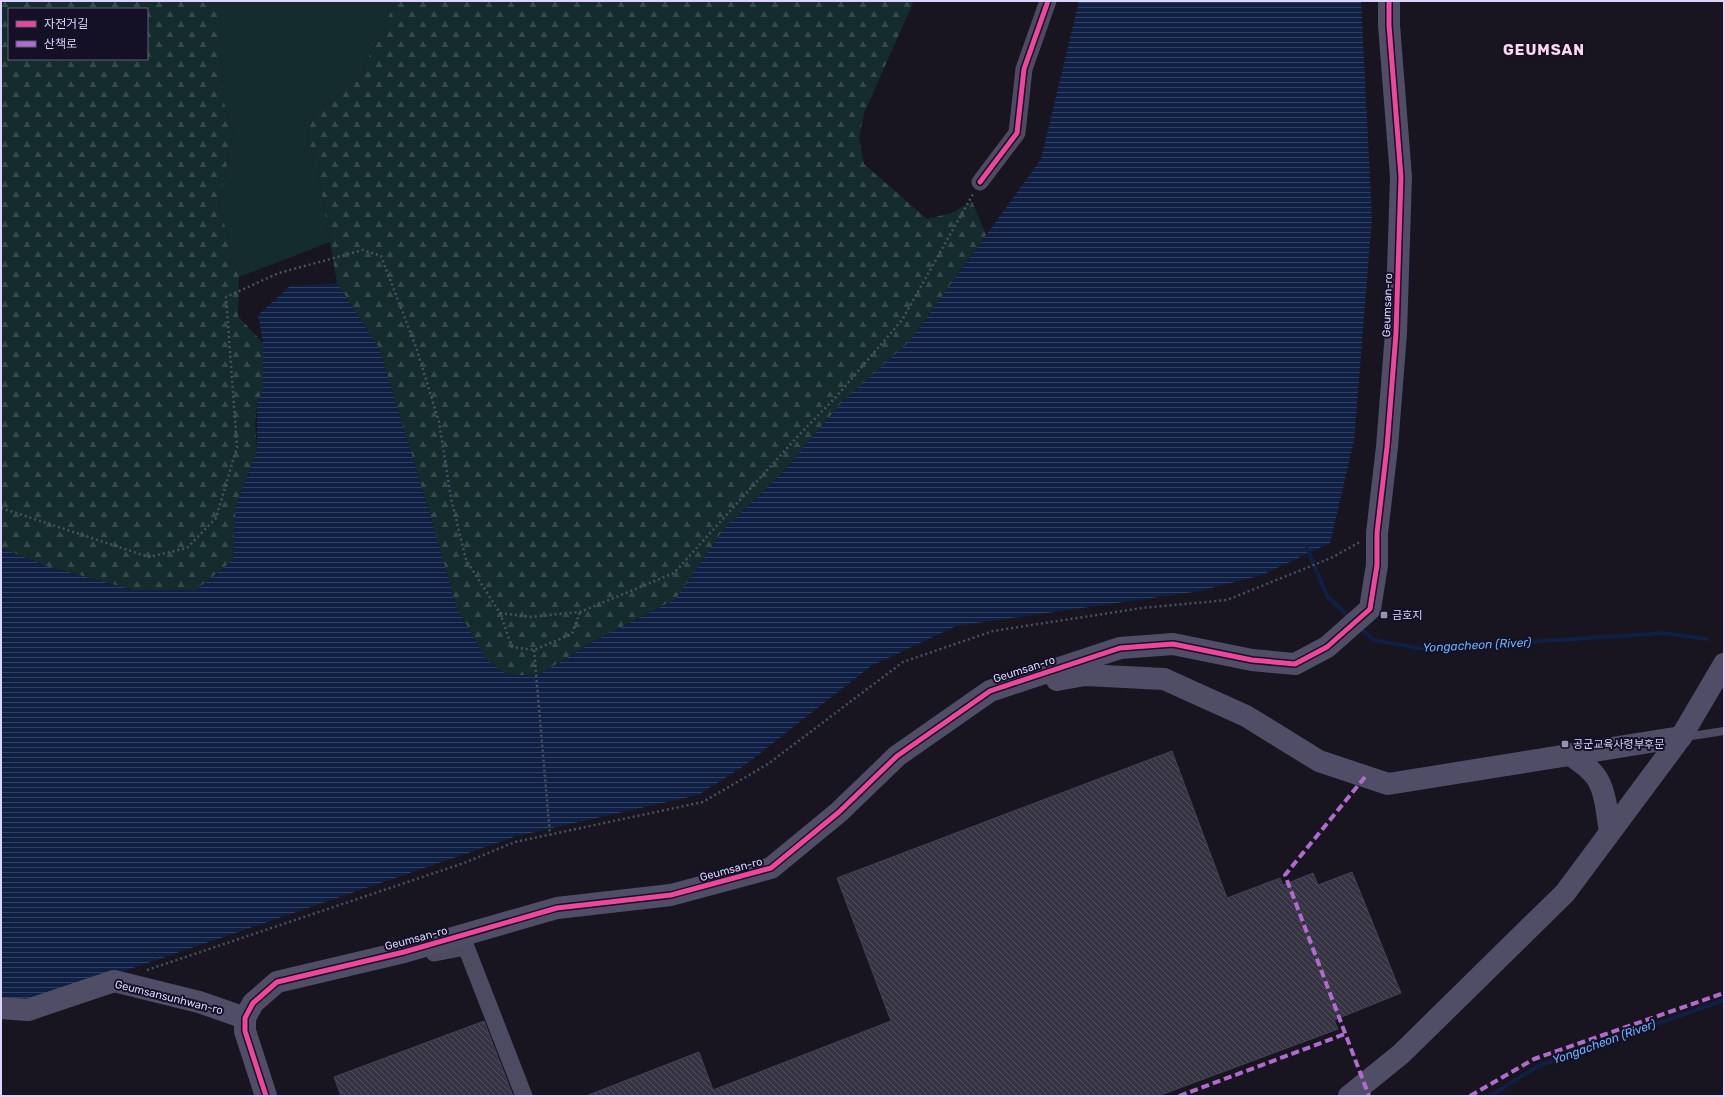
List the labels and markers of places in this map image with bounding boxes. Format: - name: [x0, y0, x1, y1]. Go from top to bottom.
- place label: 금호지: [1392, 609, 1422, 622]
- marker: 금호지: [1379, 610, 1389, 620]
- place label: 공군교육사령부후문: [1573, 738, 1664, 751]
- marker: 공군교육사령부후문: [1560, 739, 1570, 749]

